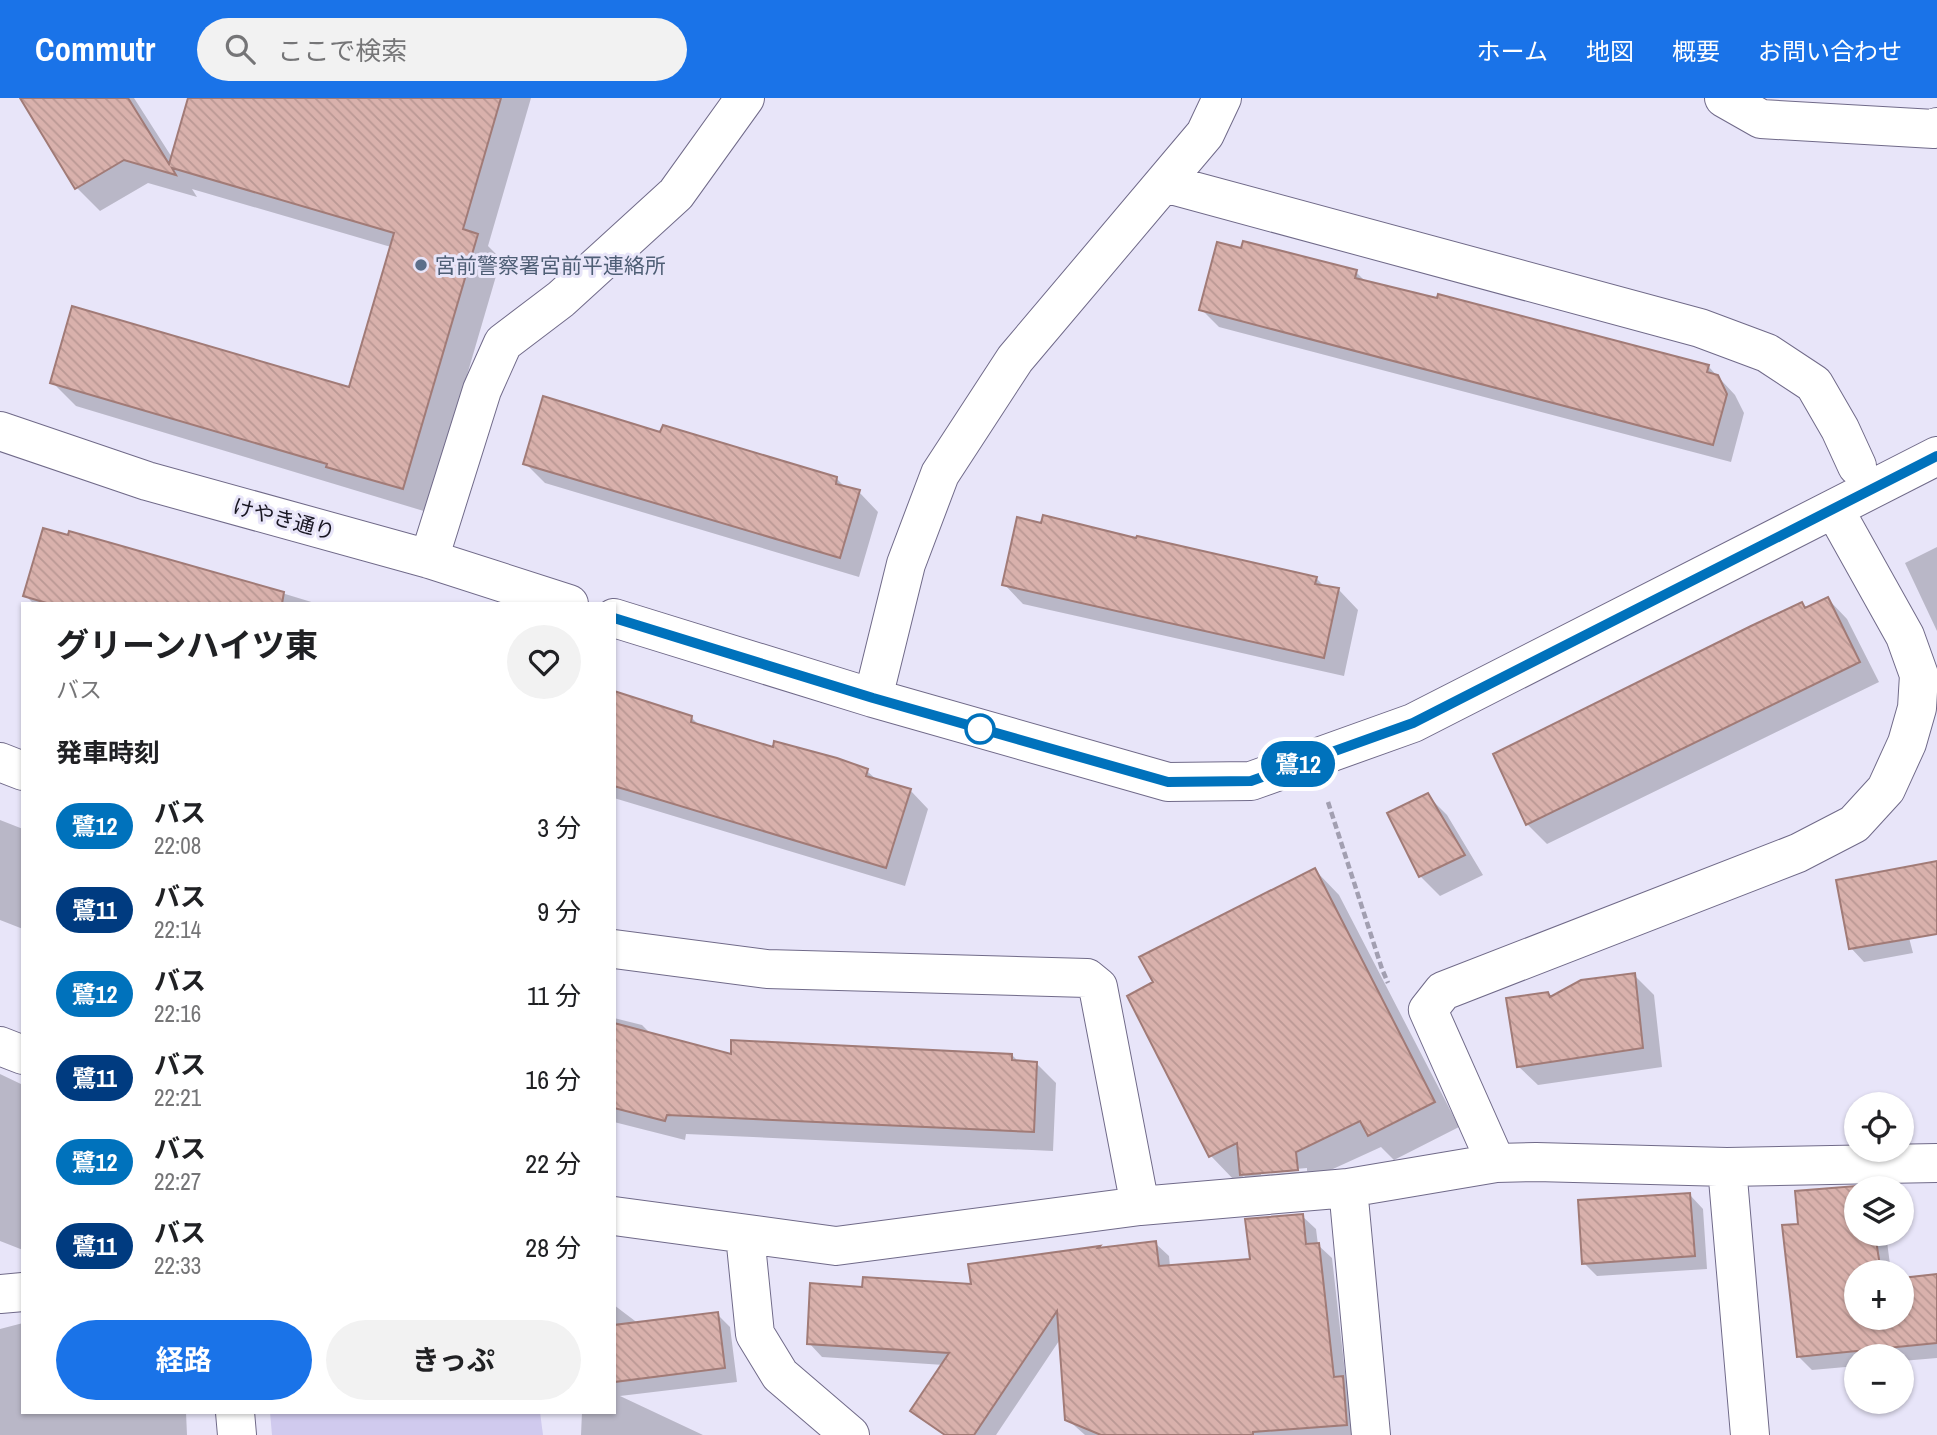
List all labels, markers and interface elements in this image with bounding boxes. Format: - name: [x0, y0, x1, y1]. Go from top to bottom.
- search box: [197, 18, 687, 81]
- text: Commutr: [35, 27, 155, 71]
- icon: search: [221, 30, 259, 68]
- text: ここで検索: [277, 33, 407, 68]
- text: ホーム: [1477, 35, 1548, 67]
- text: 地図: [1586, 35, 1634, 67]
- text: 概要: [1672, 35, 1720, 67]
- text: お問い合わせ: [1758, 35, 1902, 67]
- place label: 宮前警察署宮前平連絡所: [435, 251, 666, 280]
- marker: 宮前警察署宮前平連絡所: [413, 257, 429, 273]
- street label: けやき通り: [230, 491, 338, 547]
- text: グリーンハイツ東: [56, 623, 318, 667]
- button: heart: [507, 625, 581, 699]
- text: バス: [56, 674, 102, 705]
- unlabelled marker: [965, 714, 995, 744]
- text: 発車時刻: [56, 735, 160, 770]
- line badge: 鷺12: [1258, 741, 1338, 787]
- text: 鷺12: [1275, 748, 1321, 780]
- text: バス: [154, 795, 206, 830]
- text: 鷺12: [72, 810, 117, 842]
- text: 3 分: [537, 810, 581, 845]
- text: 22:08: [154, 830, 201, 861]
- text: バス: [154, 879, 206, 914]
- text: 鷺11: [72, 894, 117, 926]
- text: 9 分: [537, 894, 581, 929]
- text: 22:14: [154, 914, 201, 945]
- text: バス: [154, 963, 206, 998]
- text: 鷺12: [72, 978, 117, 1010]
- text: 11 分: [527, 978, 581, 1013]
- text: 22:16: [154, 998, 201, 1029]
- text: バス: [154, 1047, 206, 1082]
- text: 鷺11: [72, 1062, 117, 1094]
- text: 16 分: [525, 1062, 581, 1097]
- text: 22:21: [154, 1082, 201, 1113]
- map controls: [1844, 1092, 1914, 1414]
- button: locate: [1844, 1092, 1914, 1162]
- text: バス: [154, 1131, 206, 1166]
- text: 鷺12: [72, 1146, 117, 1178]
- text: 22 分: [525, 1146, 581, 1181]
- text: 22:27: [154, 1166, 201, 1197]
- button: layers: [1844, 1176, 1914, 1246]
- text: バス: [154, 1215, 206, 1250]
- text: 鷺11: [72, 1230, 117, 1262]
- text: 28 分: [525, 1230, 581, 1265]
- text: 22:33: [154, 1250, 201, 1281]
- button: +: [1844, 1260, 1914, 1330]
- button: 経路: [56, 1320, 312, 1400]
- button: きっぷ: [326, 1320, 581, 1400]
- button: −: [1844, 1344, 1914, 1414]

